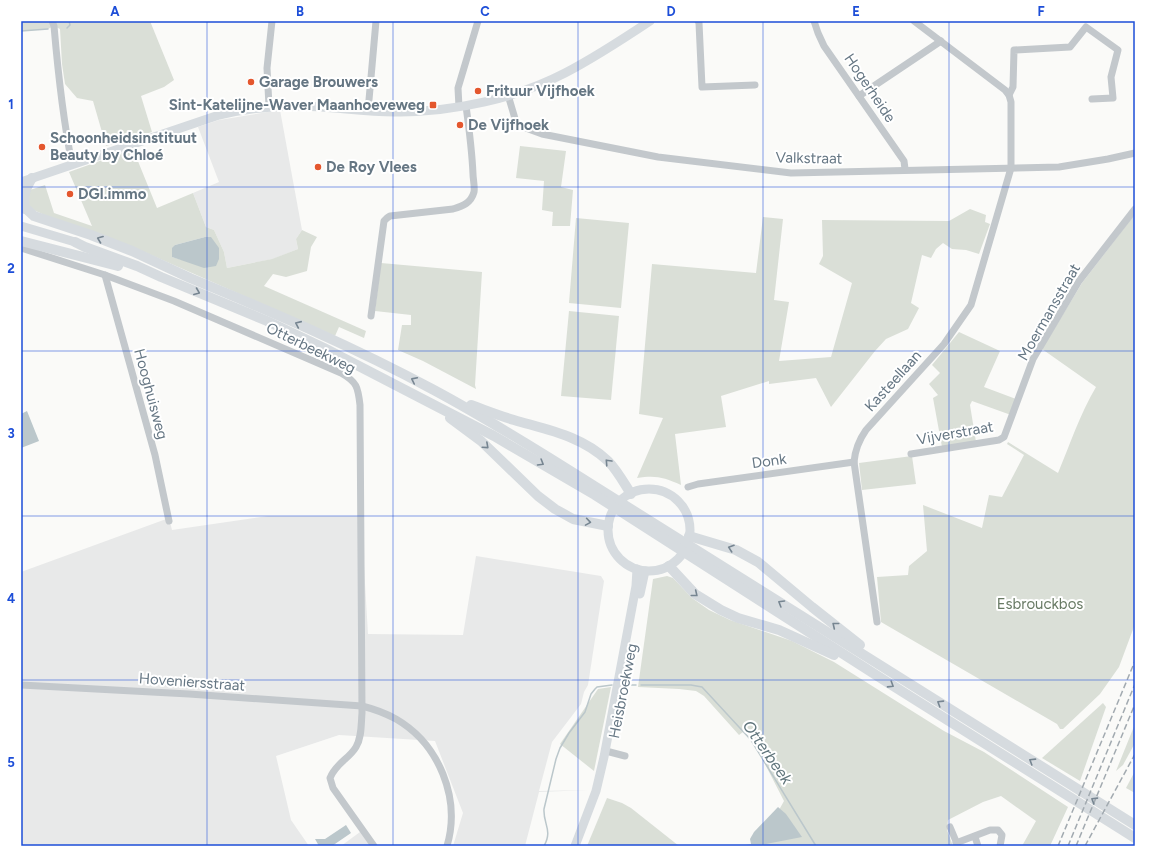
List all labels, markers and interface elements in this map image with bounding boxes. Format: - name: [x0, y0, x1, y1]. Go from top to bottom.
- text: A: [110, 4, 120, 19]
- text: B: [296, 4, 304, 19]
- text: C: [480, 4, 490, 19]
- text: D: [666, 4, 676, 19]
- text: E: [852, 4, 860, 19]
- text: F: [1037, 4, 1045, 19]
- street label: Hogerheide: [840, 50, 900, 126]
- place label: Garage Brouwers: [259, 73, 378, 91]
- marker: Garage Brouwers: [246, 77, 256, 87]
- place label: Frituur Vijfhoek: [486, 82, 595, 100]
- marker: Frituur Vijfhoek: [473, 86, 483, 96]
- place label: Sint-Katelijne-Waver Maanhoeveweg: [169, 96, 425, 114]
- text: 1: [8, 97, 14, 112]
- marker: Sint-Katelijne-Waver Maanhoeveweg: [428, 100, 438, 110]
- place label: De Vijfhoek: [468, 116, 549, 134]
- marker: De Vijfhoek: [455, 120, 465, 130]
- place label: Schoonheidsinstituut Beauty by Chloé: [50, 129, 197, 164]
- marker: Schoonheidsinstituut Beauty by Chloé: [37, 142, 47, 152]
- street label: Valkstraat: [775, 148, 843, 168]
- place label: De Roy Vlees: [326, 158, 417, 176]
- marker: De Roy Vlees: [313, 162, 323, 172]
- place label: DGI.immo: [78, 185, 147, 203]
- marker: DGI.immo: [65, 189, 75, 199]
- one-way arrow: [97, 236, 104, 244]
- street label: Moermansstraat: [1014, 260, 1084, 364]
- text: 2: [7, 261, 15, 276]
- one-way arrow: [194, 287, 201, 295]
- street label: Otterbeekweg: [263, 319, 359, 377]
- one-way arrow: [294, 321, 302, 329]
- street label: Hooghuisweg: [130, 347, 172, 441]
- street label: Kasteellaan: [861, 347, 925, 415]
- one-way arrow: [410, 377, 418, 385]
- street label: Vijverstraat: [915, 417, 995, 449]
- text: 3: [7, 426, 15, 441]
- one-way arrow: [481, 441, 489, 448]
- street label: Donk: [751, 450, 788, 472]
- one-way arrow: [537, 459, 544, 466]
- one-way arrow: [605, 459, 613, 467]
- one-way arrow: [585, 517, 591, 526]
- one-way arrow: [727, 545, 734, 553]
- one-way arrow: [691, 590, 698, 597]
- text: 4: [7, 591, 15, 606]
- park label: Esbrouckbos: [997, 595, 1083, 613]
- one-way arrow: [778, 600, 785, 607]
- one-way arrow: [832, 623, 839, 630]
- street label: Heisbroekweg: [605, 642, 641, 740]
- street label: Hoveniersstraat: [138, 669, 246, 695]
- one-way arrow: [887, 680, 894, 688]
- one-way arrow: [938, 700, 945, 707]
- water label: Otterbeek: [739, 717, 797, 789]
- text: 5: [7, 755, 15, 770]
- one-way arrow: [1029, 758, 1036, 766]
- one-way arrow: [1092, 797, 1099, 804]

